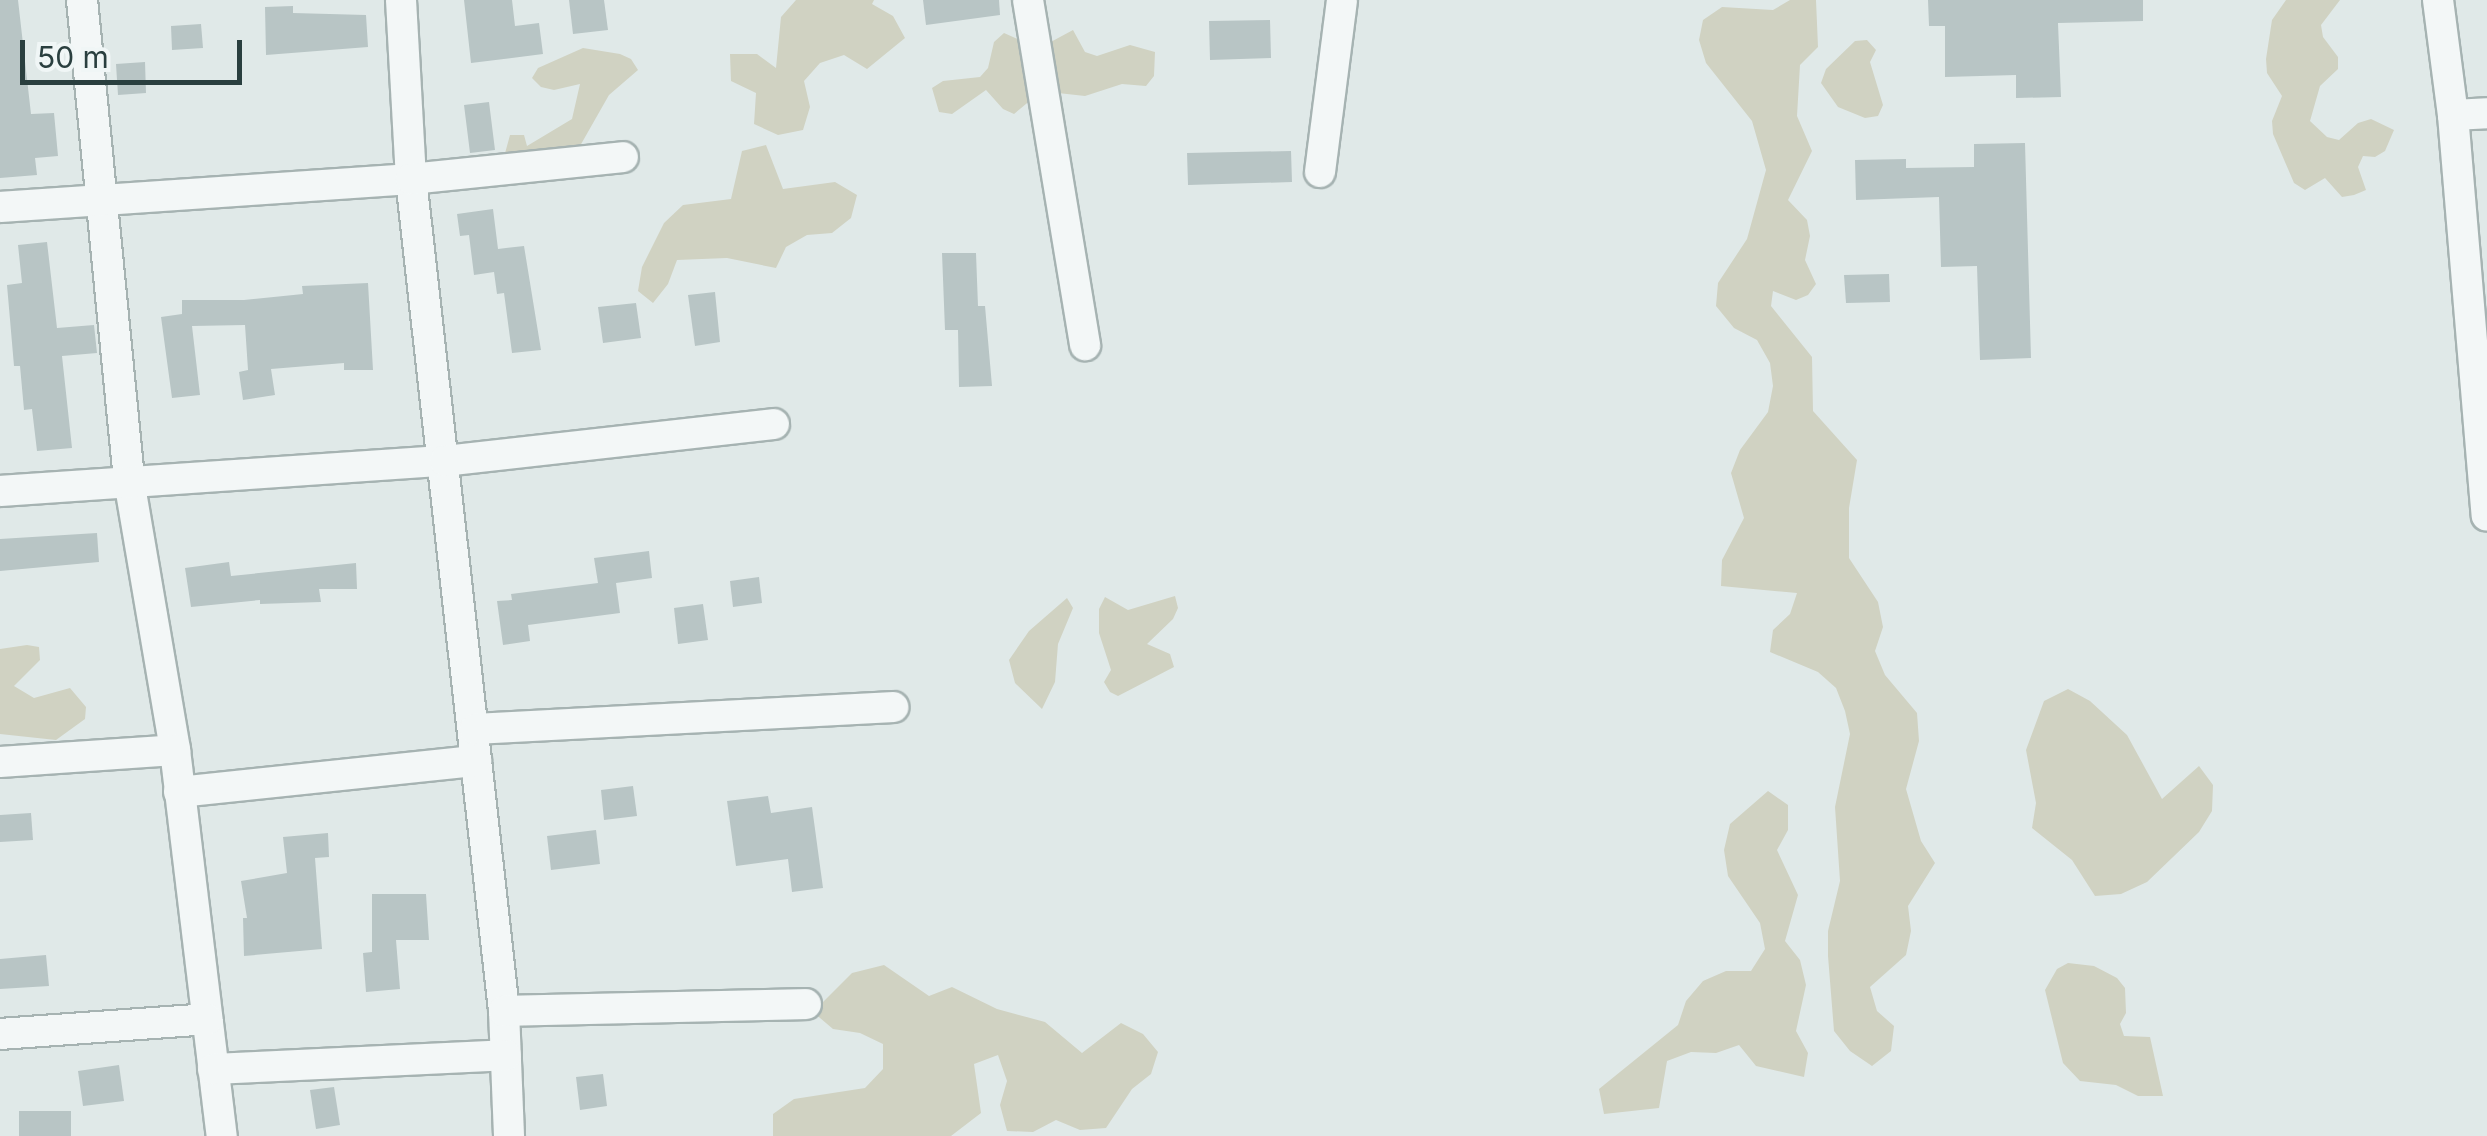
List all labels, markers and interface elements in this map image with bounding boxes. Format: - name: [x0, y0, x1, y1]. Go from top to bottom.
- scale bar: [25, 20, 248, 82]
- text: 50 m: [37, 39, 109, 75]

